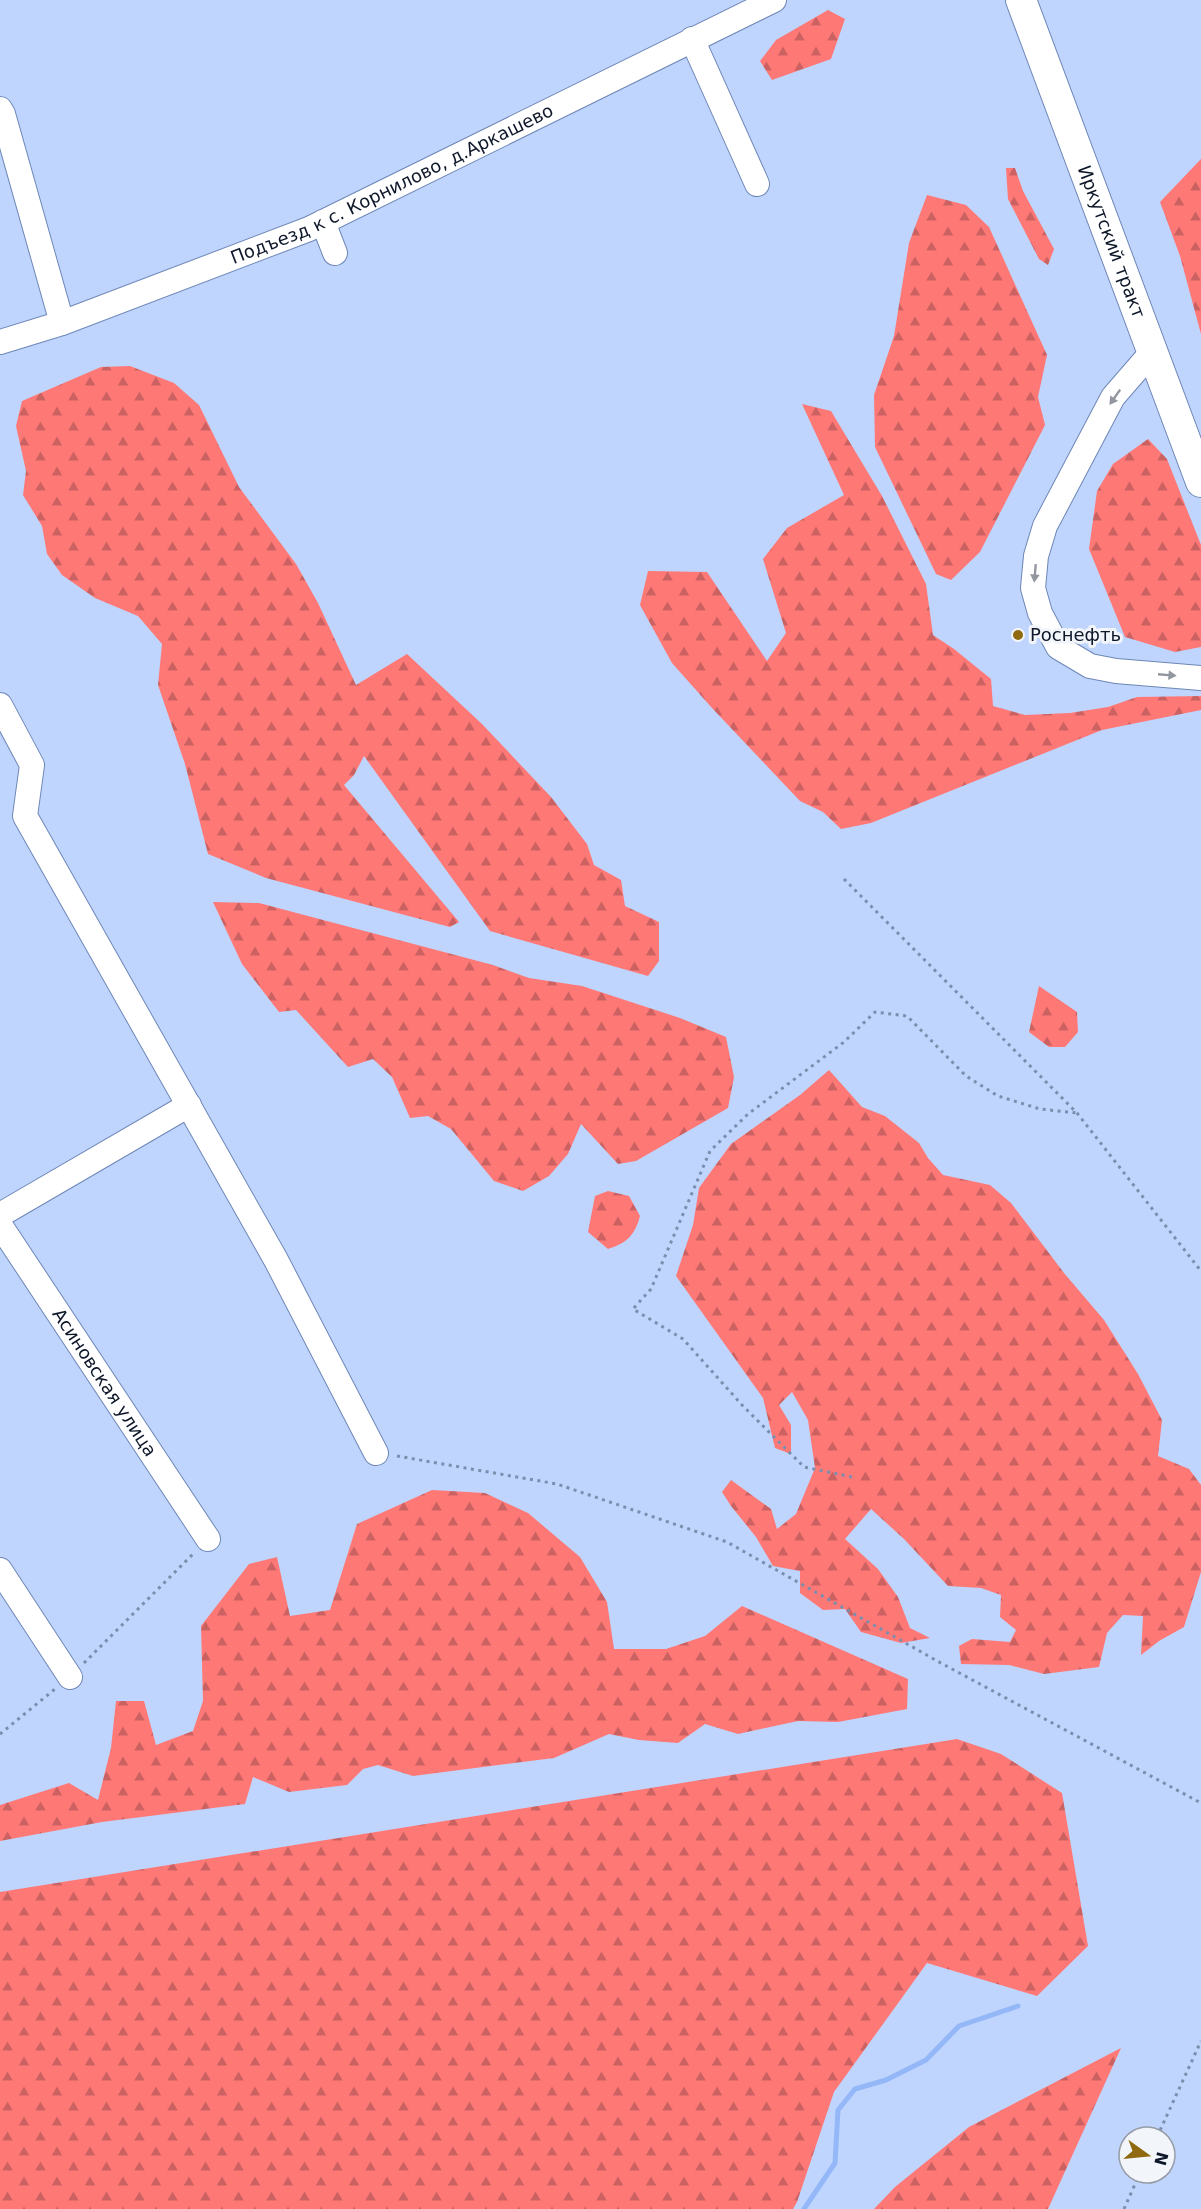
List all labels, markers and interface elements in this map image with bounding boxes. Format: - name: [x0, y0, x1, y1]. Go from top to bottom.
- street label: Подъезд к с. Корнилово, д.Аркашево: [227, 99, 556, 268]
- street label: Иркутский тракт: [1074, 162, 1150, 321]
- one-way arrow: [1109, 388, 1121, 404]
- one-way arrow: [1030, 563, 1040, 582]
- place label: Роснефть: [1030, 624, 1121, 645]
- marker: Роснефть: [1011, 628, 1025, 642]
- one-way arrow: [1158, 671, 1177, 680]
- street label: Асиновская улица: [48, 1304, 161, 1460]
- north arrow: [1117, 2125, 1177, 2185]
- text: N: [1150, 2150, 1172, 2168]

